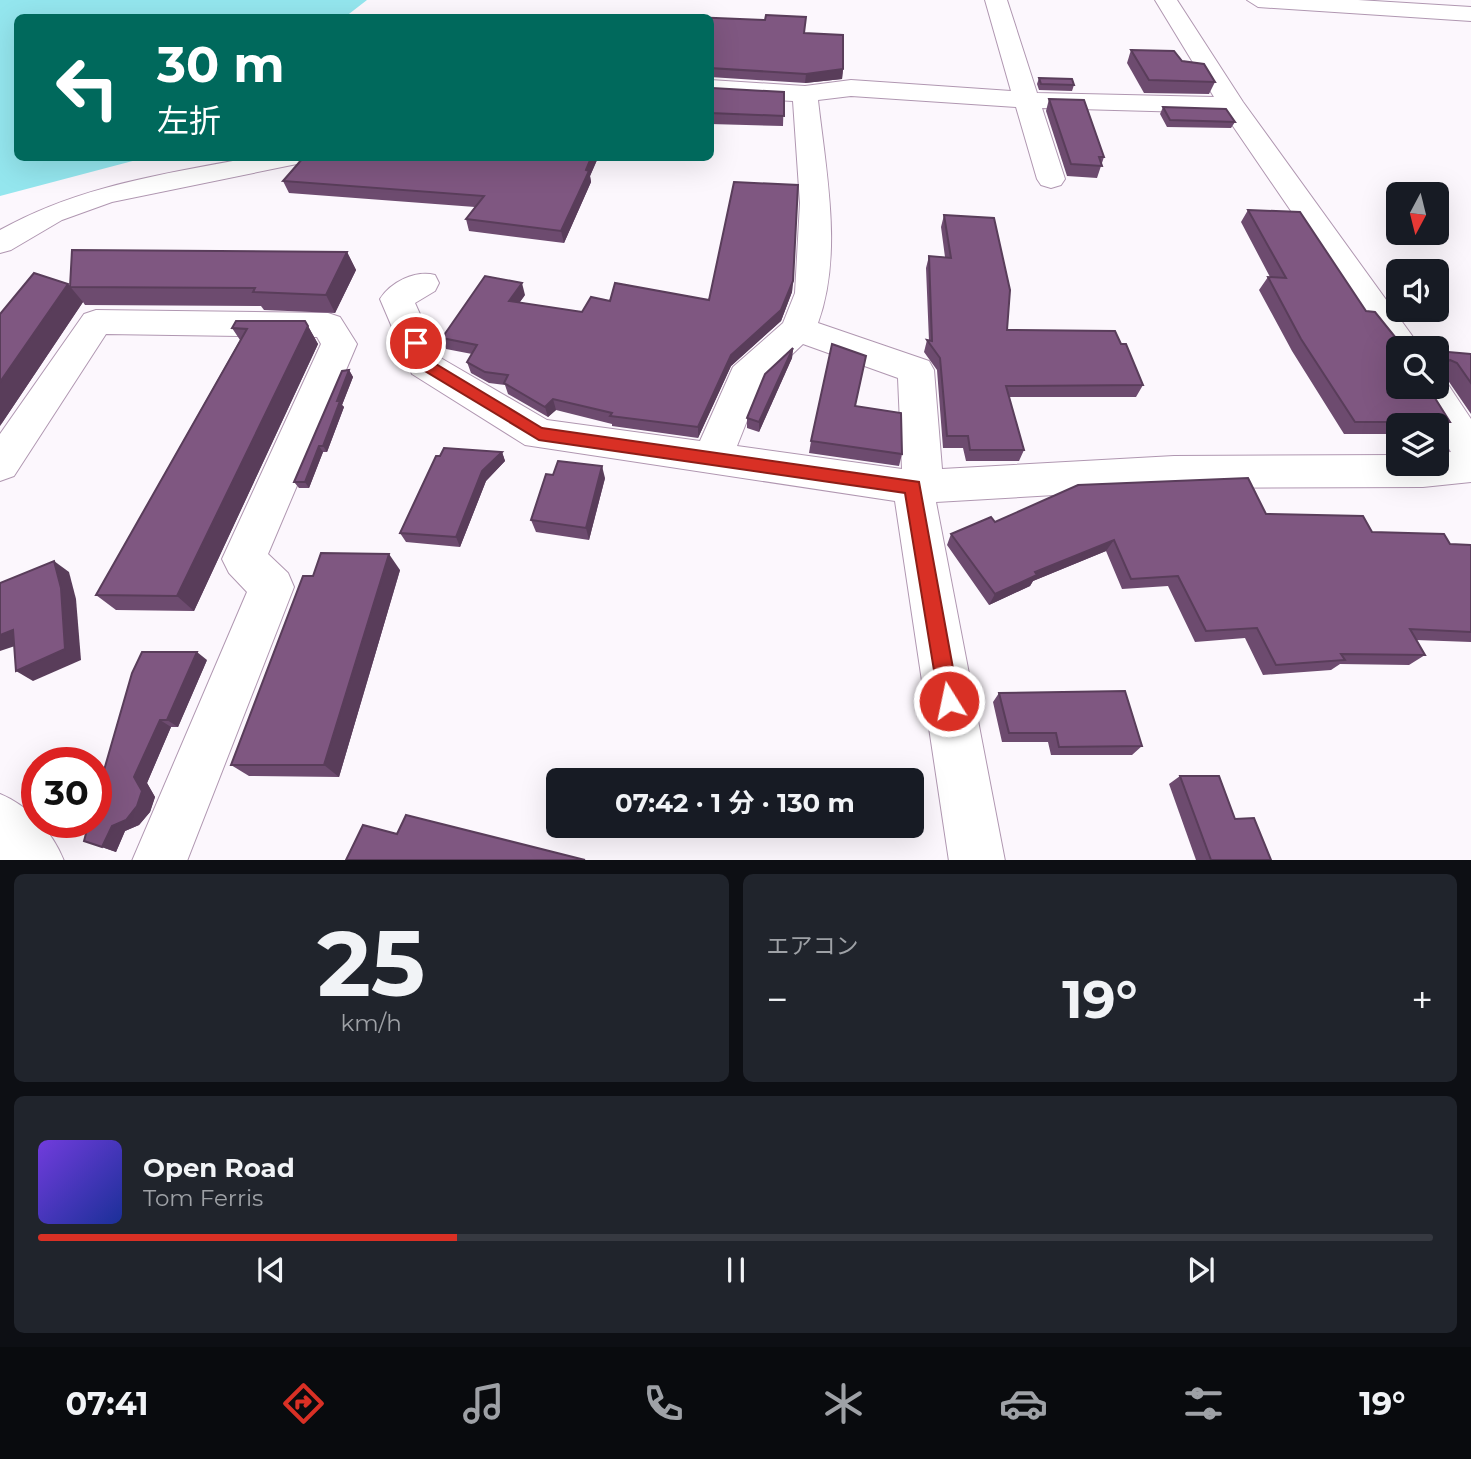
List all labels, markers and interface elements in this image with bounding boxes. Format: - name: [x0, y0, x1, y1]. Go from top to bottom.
- text: 30 m: [157, 35, 285, 94]
- icon: left: [42, 42, 133, 133]
- text: 左折: [157, 101, 221, 140]
- north arrow: [1386, 182, 1449, 245]
- map controls: [1386, 182, 1449, 476]
- button: sound: [1386, 259, 1449, 322]
- pin: [386, 313, 446, 373]
- icon: arrive: [397, 324, 435, 362]
- button: search: [1386, 336, 1449, 399]
- button: layers: [1386, 413, 1449, 476]
- position arrow: [912, 664, 986, 738]
- speed limit sign: 30: [21, 747, 112, 838]
- text: 07:42 · 1 分 · 130 m: [615, 787, 855, 819]
- text: 25: [317, 908, 425, 1019]
- text: エアコン: [767, 932, 859, 960]
- text: 19°: [1062, 968, 1137, 1031]
- text: −: [767, 976, 788, 1023]
- text: +: [1411, 976, 1433, 1023]
- text: km/h: [341, 1009, 402, 1037]
- text: Open Road: [143, 1152, 295, 1184]
- text: Tom Ferris: [143, 1184, 263, 1212]
- icon: previous: [252, 1251, 290, 1289]
- icon: pause: [717, 1251, 755, 1289]
- icon: next: [1182, 1251, 1220, 1289]
- icon: directions: [279, 1379, 328, 1428]
- icon: music: [459, 1379, 508, 1428]
- icon: phone: [639, 1379, 688, 1428]
- icon: climate: [819, 1379, 868, 1428]
- icon: car: [999, 1379, 1048, 1428]
- icon: filters: [1179, 1379, 1228, 1428]
- text: 07:41: [65, 1384, 148, 1423]
- text: 19°: [1359, 1384, 1405, 1423]

